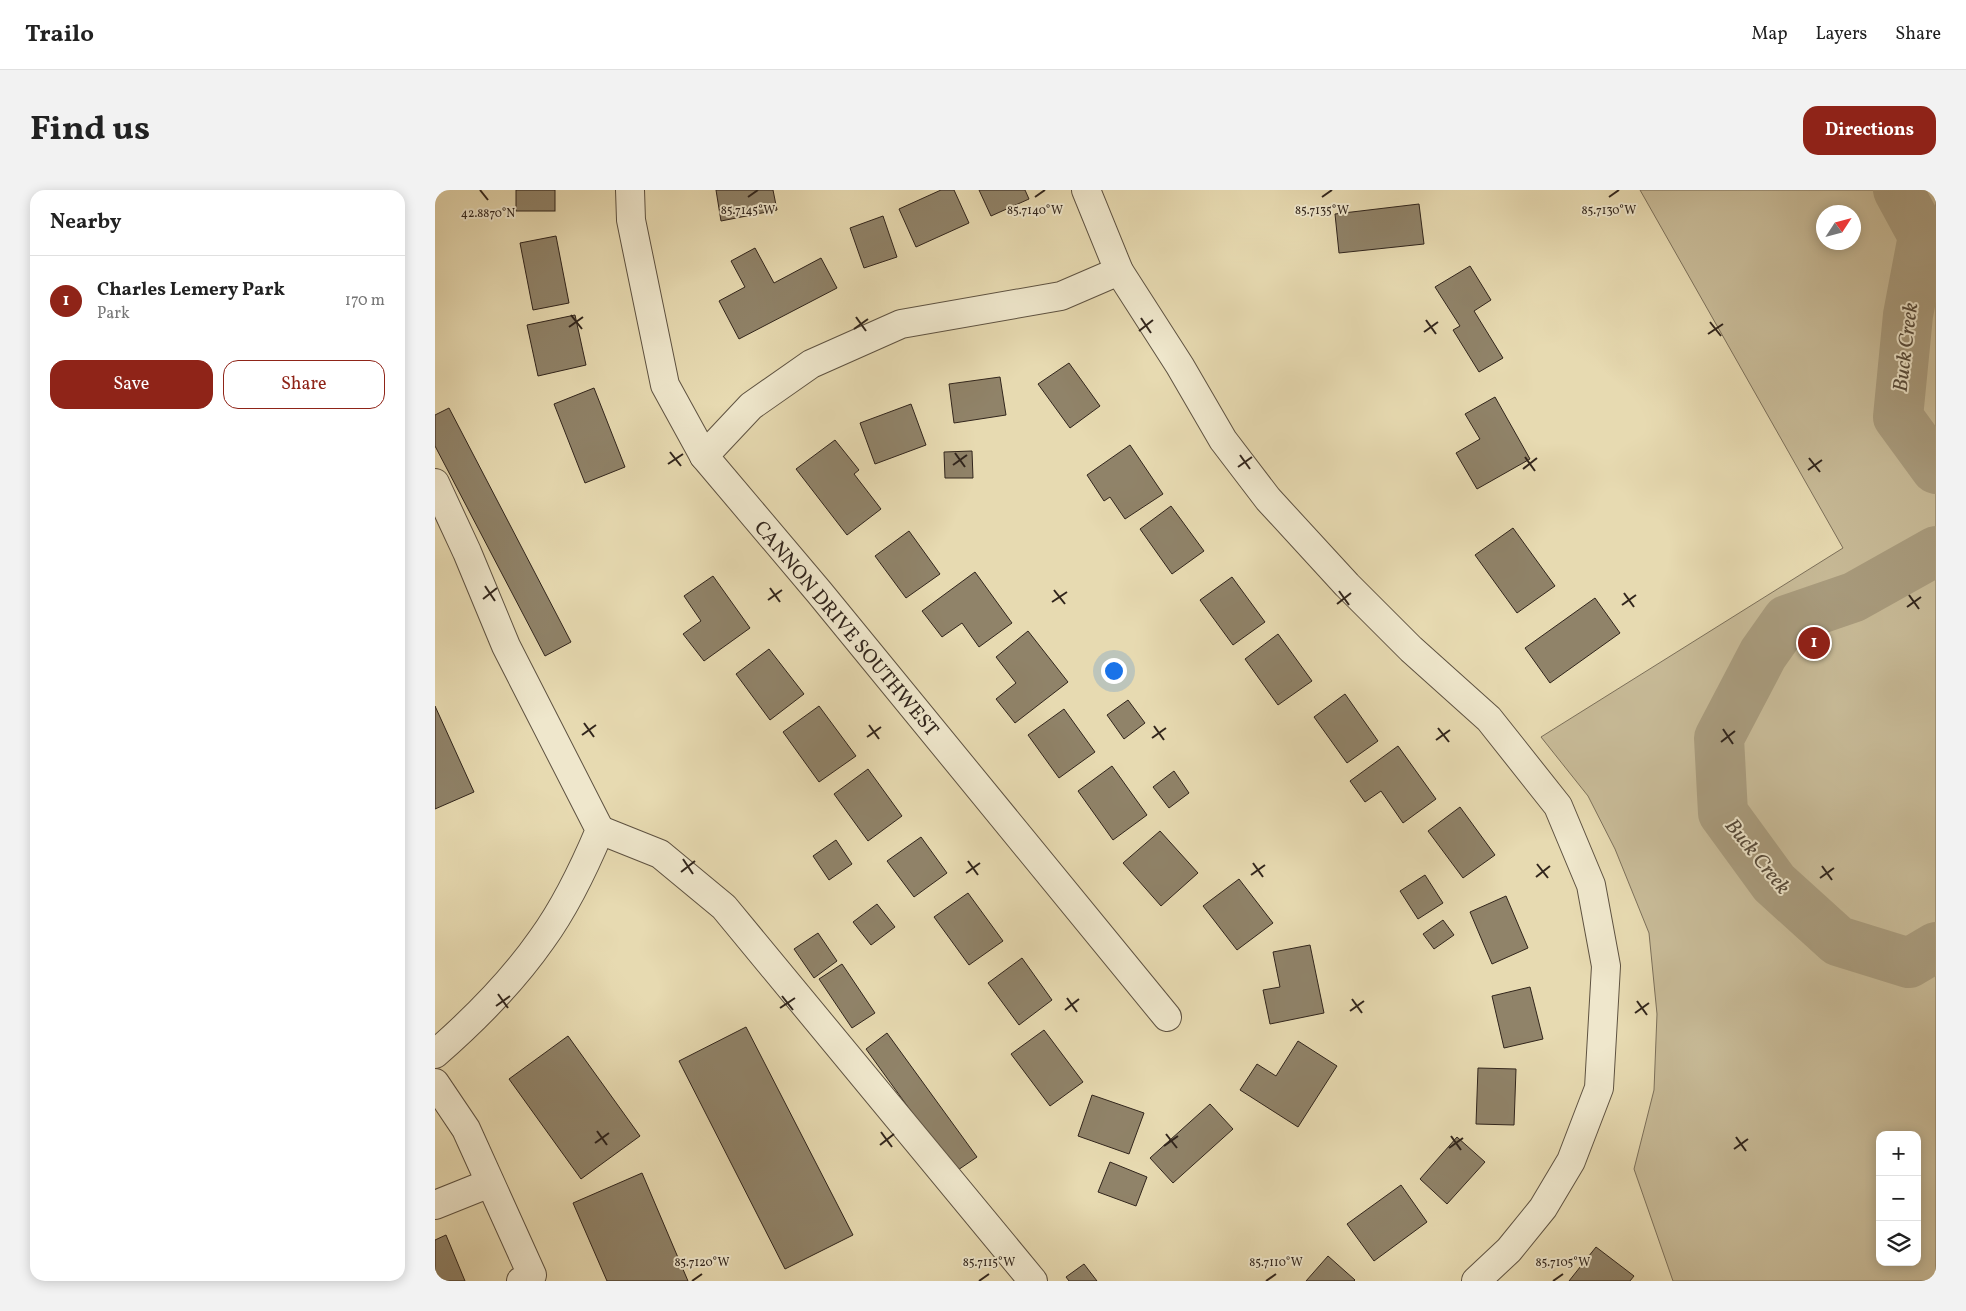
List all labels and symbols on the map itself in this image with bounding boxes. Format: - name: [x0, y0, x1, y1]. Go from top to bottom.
- text: 85.7145°W: [721, 203, 775, 219]
- text: 85.7140°W: [1007, 203, 1063, 219]
- text: 85.7135°W: [1295, 203, 1349, 219]
- text: 85.7130°W: [1582, 203, 1636, 219]
- north arrow: [1816, 205, 1861, 250]
- text: 42.8870°N: [461, 206, 515, 222]
- water label: Buck Creek: [1887, 301, 1926, 394]
- street label: CANNON DRIVE SOUTHWEST: [747, 515, 945, 744]
- pin: 1: [1798, 624, 1830, 662]
- your location: [1101, 658, 1127, 684]
- water label: Buck Creek: [1717, 813, 1797, 901]
- text: 85.7120°W: [674, 1255, 730, 1271]
- text: 85.7115°W: [963, 1255, 1015, 1271]
- text: 85.7110°W: [1249, 1255, 1303, 1271]
- text: 85.7105°W: [1536, 1255, 1590, 1271]

